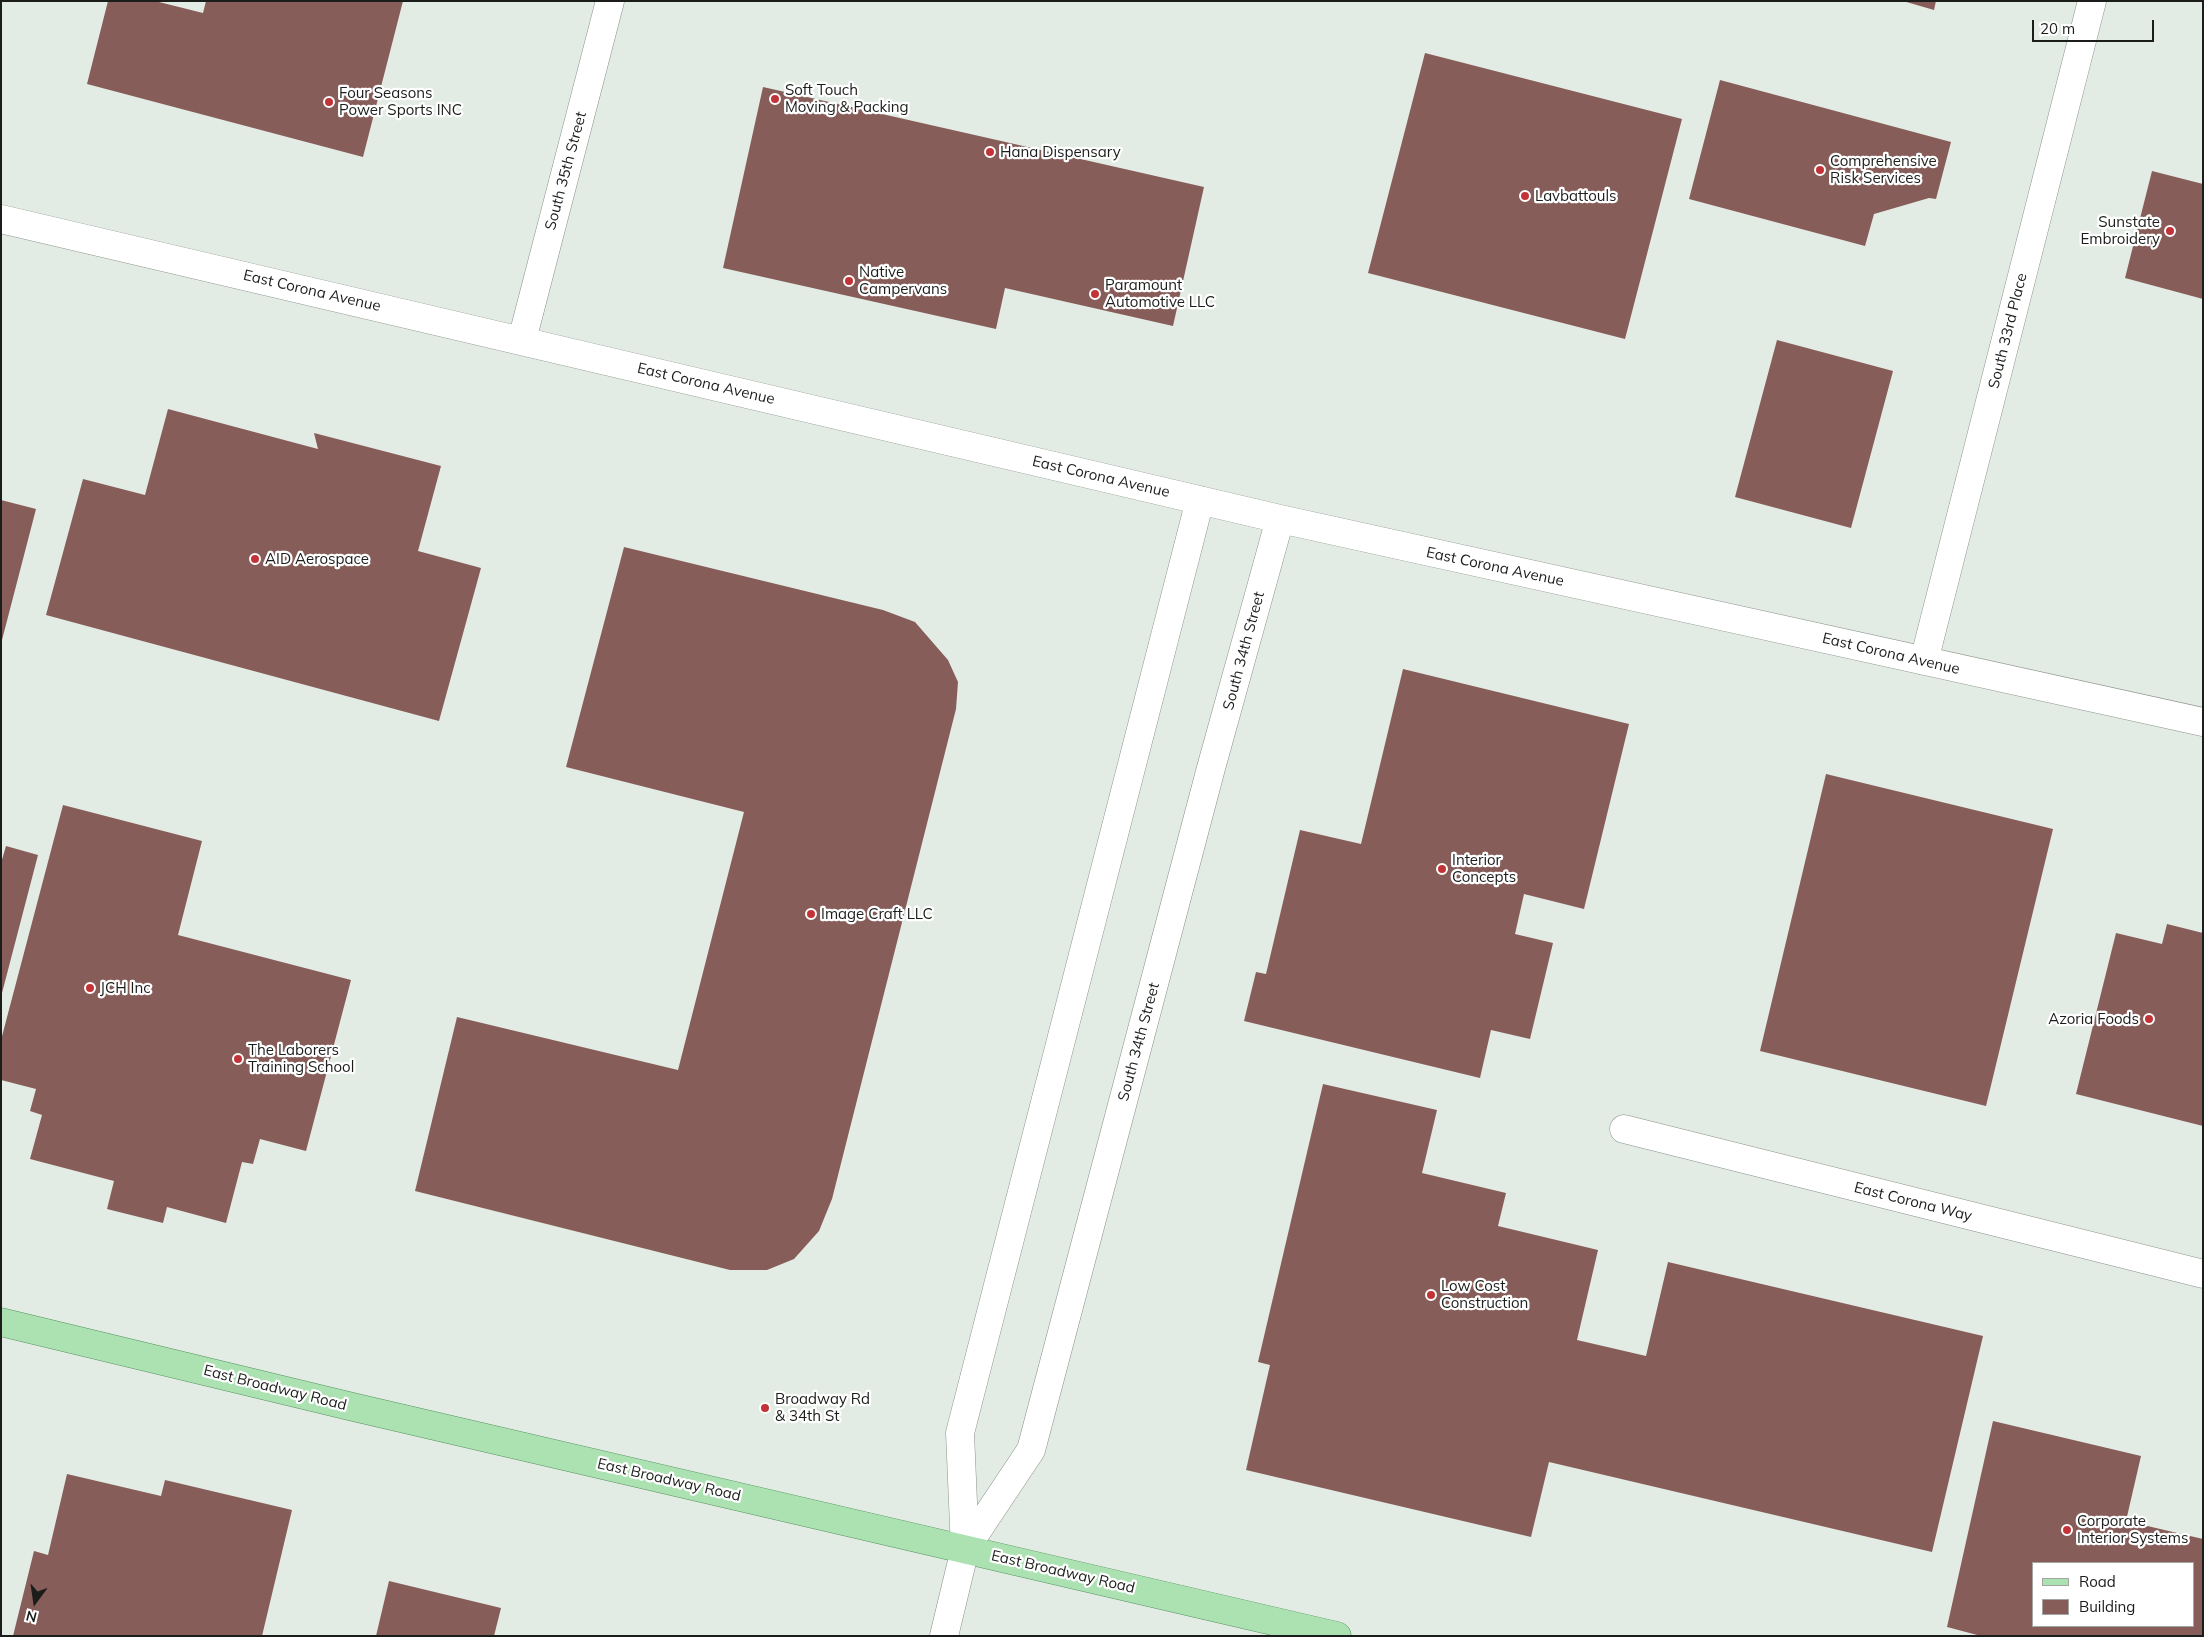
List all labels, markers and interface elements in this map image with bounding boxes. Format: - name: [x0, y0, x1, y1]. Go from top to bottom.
- scale bar: [2034, 10, 2156, 42]
- text: 20 m: [2040, 19, 2075, 38]
- place label: Soft Touch Moving & Packing: [785, 81, 909, 116]
- place label: Four Seasons Power Sports INC: [339, 84, 462, 119]
- marker: Soft Touch Moving & Packing: [769, 93, 781, 105]
- marker: Four Seasons Power Sports INC: [323, 96, 335, 108]
- street label: South 35th Street: [542, 110, 590, 232]
- place label: Hana Dispensary: [1000, 143, 1121, 161]
- marker: Hana Dispensary: [984, 146, 996, 158]
- place label: Comprehensive Risk Services: [1830, 152, 1937, 187]
- marker: Comprehensive Risk Services: [1814, 164, 1826, 176]
- place label: Lavbattouls: [1535, 187, 1617, 205]
- marker: Lavbattouls: [1519, 190, 1531, 202]
- place label: Sunstate Embroidery: [2081, 213, 2160, 248]
- marker: Sunstate Embroidery: [2164, 225, 2176, 237]
- place label: Native Campervans: [859, 263, 947, 298]
- street label: East Corona Avenue: [242, 266, 382, 316]
- street label: South 33rd Place: [1985, 271, 2031, 391]
- marker: Native Campervans: [843, 275, 855, 287]
- place label: Paramount Automotive LLC: [1105, 276, 1215, 311]
- marker: Paramount Automotive LLC: [1089, 288, 1101, 300]
- street label: East Corona Avenue: [636, 359, 776, 409]
- street label: East Corona Avenue: [1031, 452, 1171, 502]
- street label: East Corona Avenue: [1424, 544, 1566, 590]
- place label: AID Aerospace: [265, 550, 369, 568]
- marker: AID Aerospace: [249, 553, 261, 565]
- street label: South 34th Street: [1220, 590, 1268, 712]
- street label: East Corona Avenue: [1821, 629, 1961, 679]
- place label: Interior Concepts: [1452, 851, 1516, 886]
- marker: Interior Concepts: [1436, 863, 1448, 875]
- place label: Image Craft LLC: [821, 905, 933, 923]
- marker: Image Craft LLC: [805, 908, 817, 920]
- place label: JCH Inc: [100, 979, 151, 997]
- street label: South 34th Street: [1115, 981, 1163, 1103]
- marker: JCH Inc: [84, 982, 96, 994]
- place label: Azoria Foods: [2048, 1010, 2139, 1028]
- marker: Azoria Foods: [2143, 1013, 2155, 1025]
- place label: The Laborers Training School: [248, 1041, 354, 1076]
- marker: The Laborers Training School: [232, 1053, 244, 1065]
- street label: East Corona Way: [1852, 1179, 1974, 1225]
- place label: Low Cost Construction: [1441, 1277, 1528, 1312]
- marker: Low Cost Construction: [1425, 1289, 1437, 1301]
- street label: East Broadway Road: [202, 1362, 348, 1414]
- place label: Broadway Rd & 34th St: [775, 1390, 870, 1425]
- marker: Broadway Rd & 34th St: [759, 1402, 771, 1414]
- street label: East Broadway Road: [595, 1455, 743, 1505]
- place label: Corporate Interior Systems: [2077, 1512, 2188, 1547]
- marker: Corporate Interior Systems: [2061, 1524, 2073, 1536]
- street label: East Broadway Road: [989, 1547, 1137, 1597]
- legend: [2032, 1562, 2194, 1627]
- text: Road: [2079, 1572, 2116, 1591]
- north arrow: [10, 1577, 60, 1627]
- text: Building: [2079, 1597, 2135, 1616]
- text: N: [24, 1607, 39, 1627]

